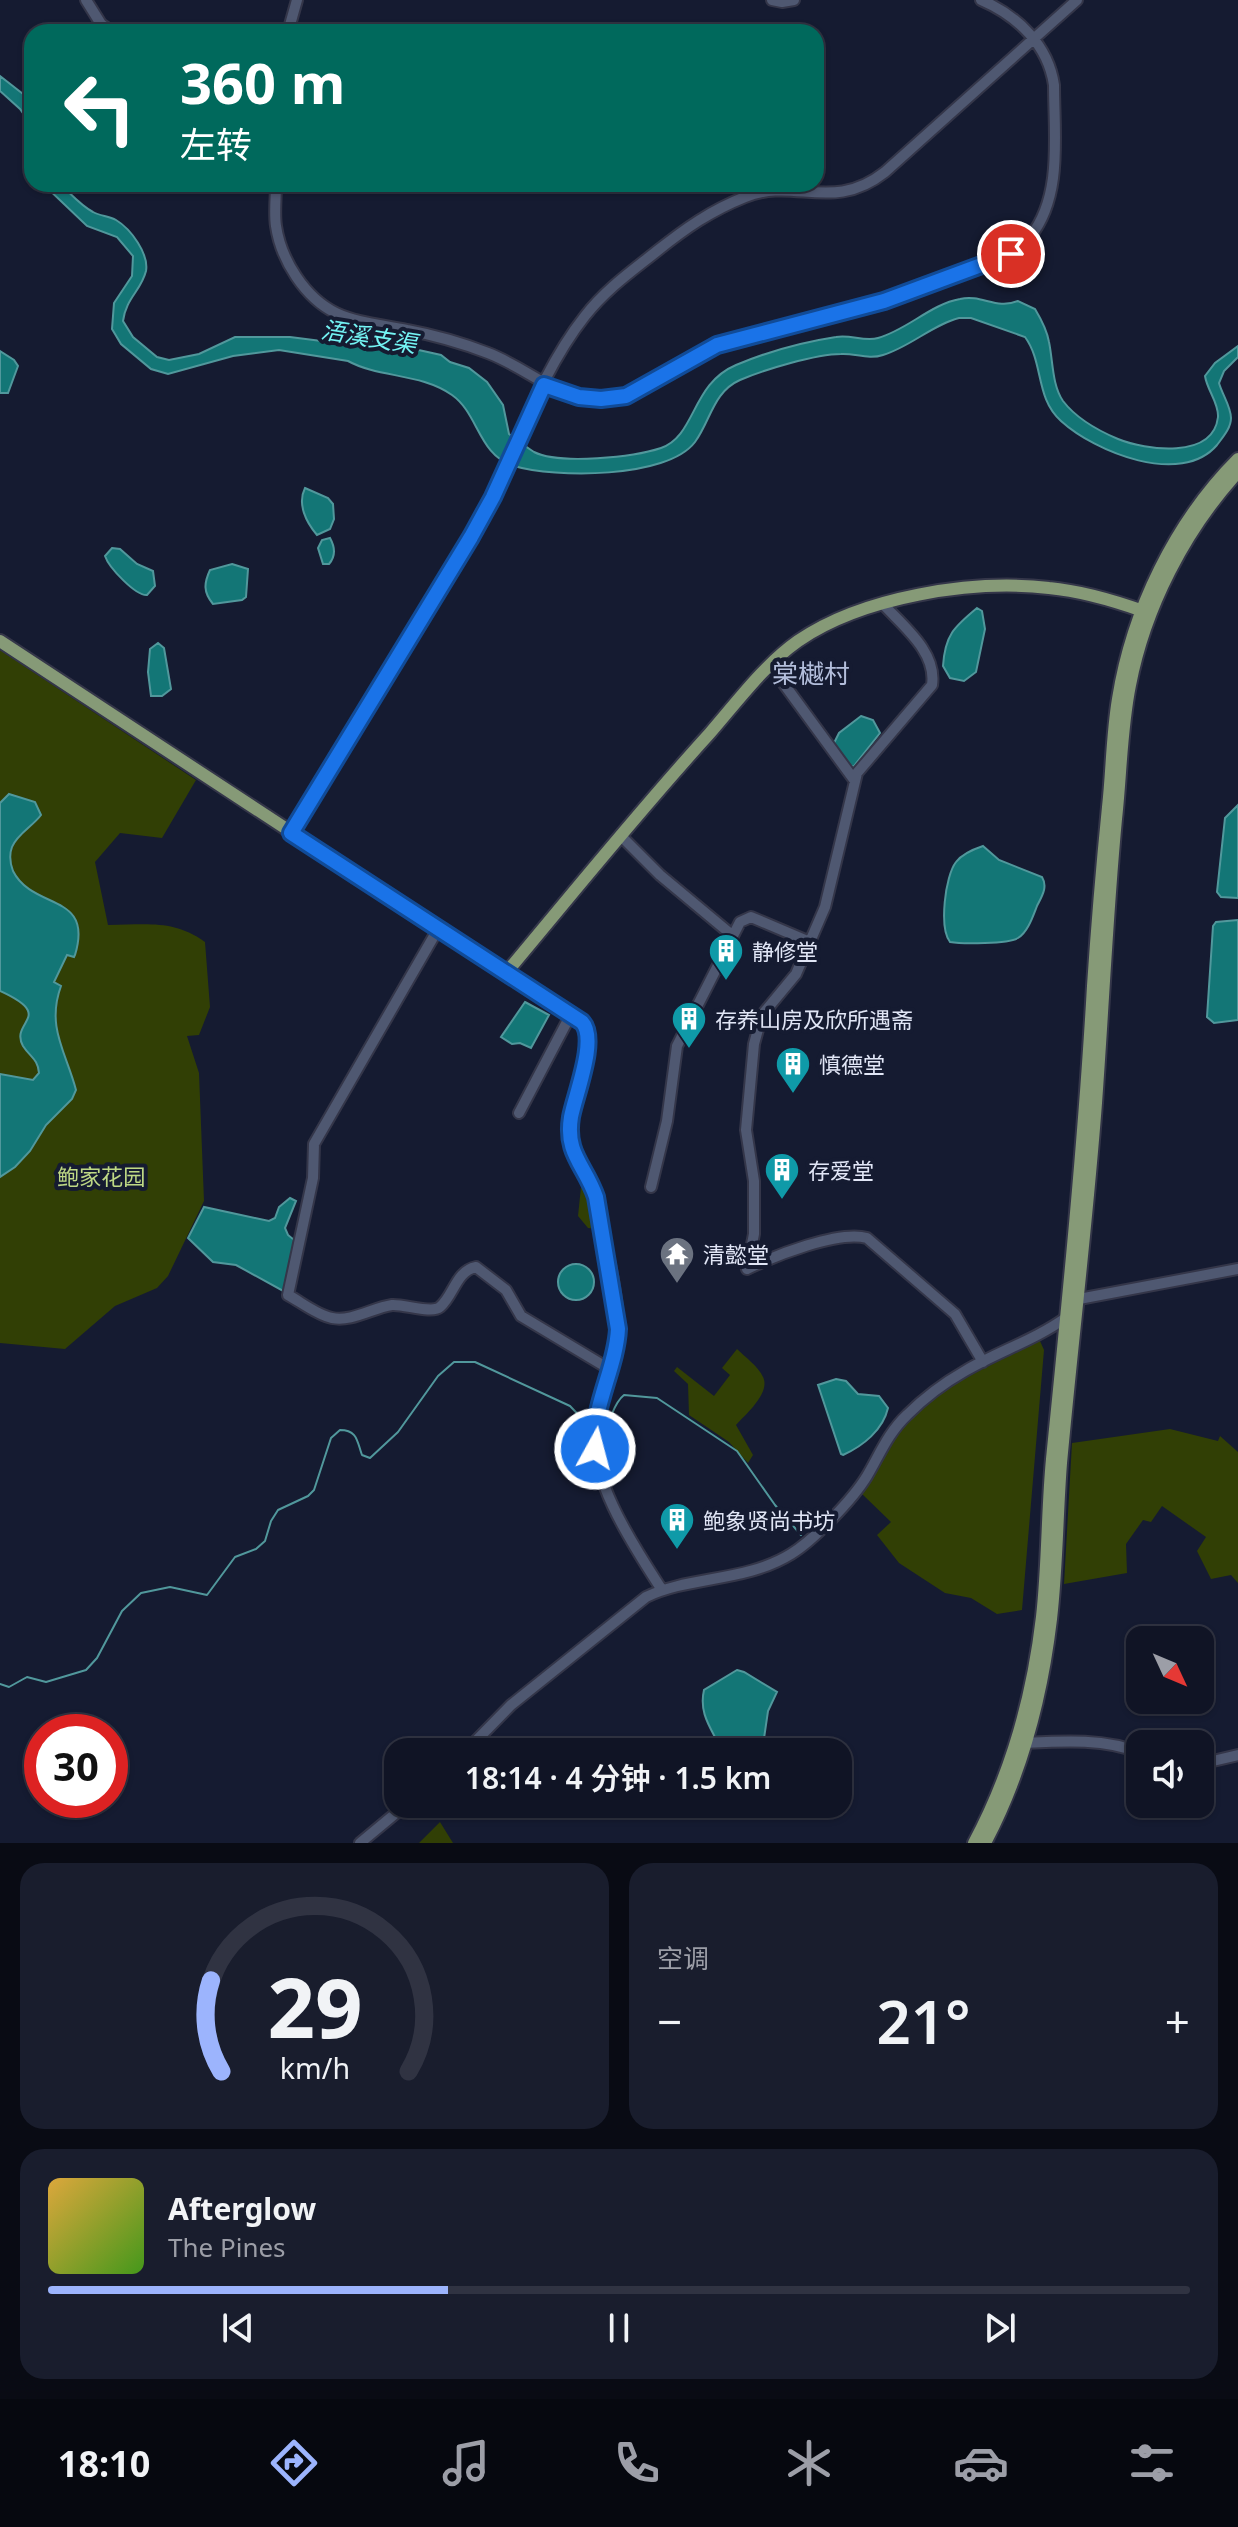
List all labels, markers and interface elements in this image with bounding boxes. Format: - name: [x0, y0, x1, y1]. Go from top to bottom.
- text: 360 m: [180, 44, 345, 120]
- icon: left: [48, 56, 152, 160]
- text: 左转: [180, 120, 252, 169]
- pin: [977, 220, 1045, 288]
- icon: arrive: [989, 232, 1033, 276]
- water label: 浯溪支渠: [319, 312, 422, 360]
- district label: 棠樾村: [772, 655, 850, 691]
- building icon: 静修堂: [707, 932, 745, 982]
- place label: 静修堂: [752, 936, 818, 966]
- building icon: 存养山房及欣所遇斋: [670, 1000, 708, 1050]
- place label: 存养山房及欣所遇斋: [715, 1004, 913, 1034]
- building icon: 慎德堂: [774, 1045, 812, 1095]
- place label: 慎德堂: [819, 1049, 885, 1079]
- building icon: 存爱堂: [763, 1151, 801, 1201]
- place label: 存爱堂: [808, 1155, 874, 1185]
- park label: 鲍家花园: [57, 1161, 145, 1191]
- temple icon: 清懿堂: [658, 1235, 696, 1285]
- place label: 清懿堂: [703, 1239, 769, 1269]
- position arrow: [553, 1407, 637, 1491]
- building icon: 鲍象贤尚书坊: [658, 1501, 696, 1551]
- place label: 鲍象贤尚书坊: [703, 1505, 835, 1535]
- north arrow: [1126, 1626, 1214, 1714]
- map controls: [1126, 1626, 1214, 1818]
- speed limit sign: 30: [24, 1714, 128, 1818]
- button: sound: [1126, 1730, 1214, 1818]
- text: 18:14 · 4 分钟 · 1.5 km: [465, 1757, 771, 1798]
- text: 空调: [657, 1940, 709, 1976]
- text: 29: [267, 1949, 362, 2062]
- text: 21°: [876, 1980, 971, 2062]
- text: −: [657, 1991, 682, 2051]
- text: +: [1165, 1991, 1190, 2051]
- text: km/h: [279, 2048, 350, 2087]
- text: Afterglow: [168, 2188, 316, 2229]
- text: The Pines: [168, 2229, 286, 2265]
- icon: previous: [216, 2306, 260, 2350]
- icon: pause: [597, 2306, 641, 2350]
- icon: next: [978, 2306, 1022, 2350]
- icon: directions: [266, 2435, 322, 2491]
- icon: music: [438, 2435, 494, 2491]
- icon: phone: [609, 2435, 665, 2491]
- icon: climate: [781, 2435, 837, 2491]
- icon: car: [953, 2435, 1009, 2491]
- icon: filters: [1124, 2435, 1180, 2491]
- text: 18:10: [58, 2439, 150, 2488]

